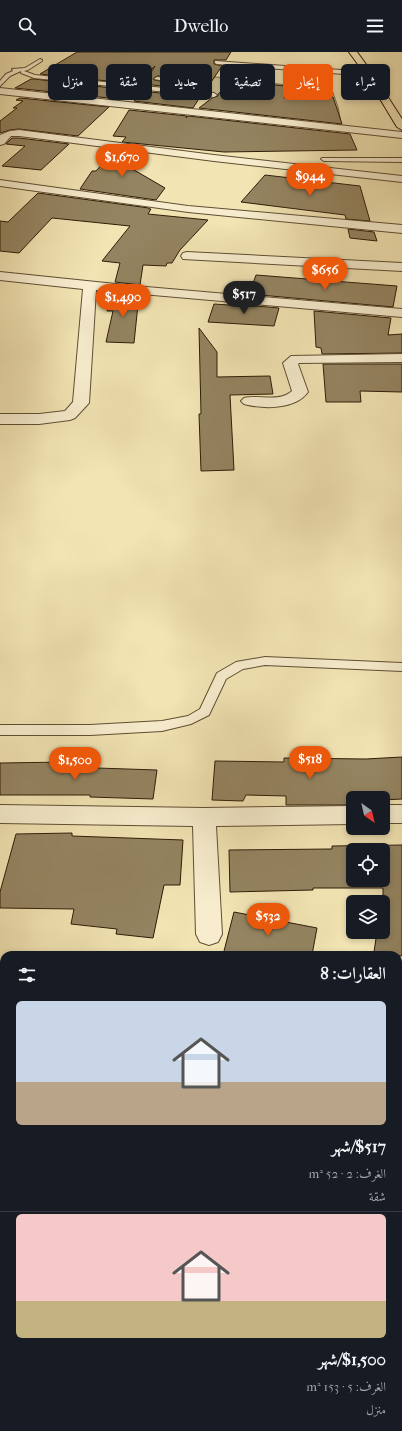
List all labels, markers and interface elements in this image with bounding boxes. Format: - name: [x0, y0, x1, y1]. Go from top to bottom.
- icon: search: [16, 15, 38, 37]
- icon: menu: [364, 15, 386, 37]
- text: Dwello: [174, 16, 228, 37]
- chip: منزل: [48, 64, 98, 100]
- chip: شقة: [106, 64, 152, 100]
- chip: جديد: [160, 64, 212, 100]
- chip: تصفية: [220, 64, 275, 100]
- chip: إيجار: [283, 64, 333, 100]
- chip: شراء: [341, 64, 390, 100]
- pin: $1,670: [89, 144, 155, 178]
- text: $1,670: [105, 149, 139, 164]
- pin: $944: [286, 163, 334, 197]
- text: $944: [295, 168, 325, 183]
- pin: $656: [301, 257, 349, 291]
- text: $656: [312, 262, 338, 277]
- pin: $517: [220, 281, 268, 315]
- pin: $1,490: [90, 284, 156, 318]
- text: $517: [232, 286, 256, 301]
- text: $1,490: [105, 289, 141, 304]
- pin: $518: [286, 746, 334, 780]
- pin: $1,500: [42, 747, 108, 781]
- text: $518: [298, 751, 322, 766]
- text: $1,500: [58, 752, 92, 767]
- north arrow: [346, 791, 390, 835]
- map controls: [346, 791, 390, 939]
- button: locate: [346, 843, 390, 887]
- button: layers: [346, 895, 390, 939]
- pin: $532: [244, 903, 292, 937]
- text: $532: [256, 908, 280, 923]
- text: العقارات: 8: [320, 963, 386, 983]
- icon: filters: [16, 964, 38, 986]
- icon: home: [165, 1027, 237, 1099]
- text: $517/شهر: [331, 1136, 386, 1156]
- text: الغرف: 2 · 52 m²: [308, 1166, 386, 1181]
- text: شقة: [369, 1189, 386, 1204]
- icon: home: [165, 1240, 237, 1312]
- text: $1,500/شهر: [318, 1349, 386, 1369]
- text: الغرف: 5 · 153 m²: [306, 1379, 386, 1394]
- text: منزل: [366, 1402, 386, 1417]

